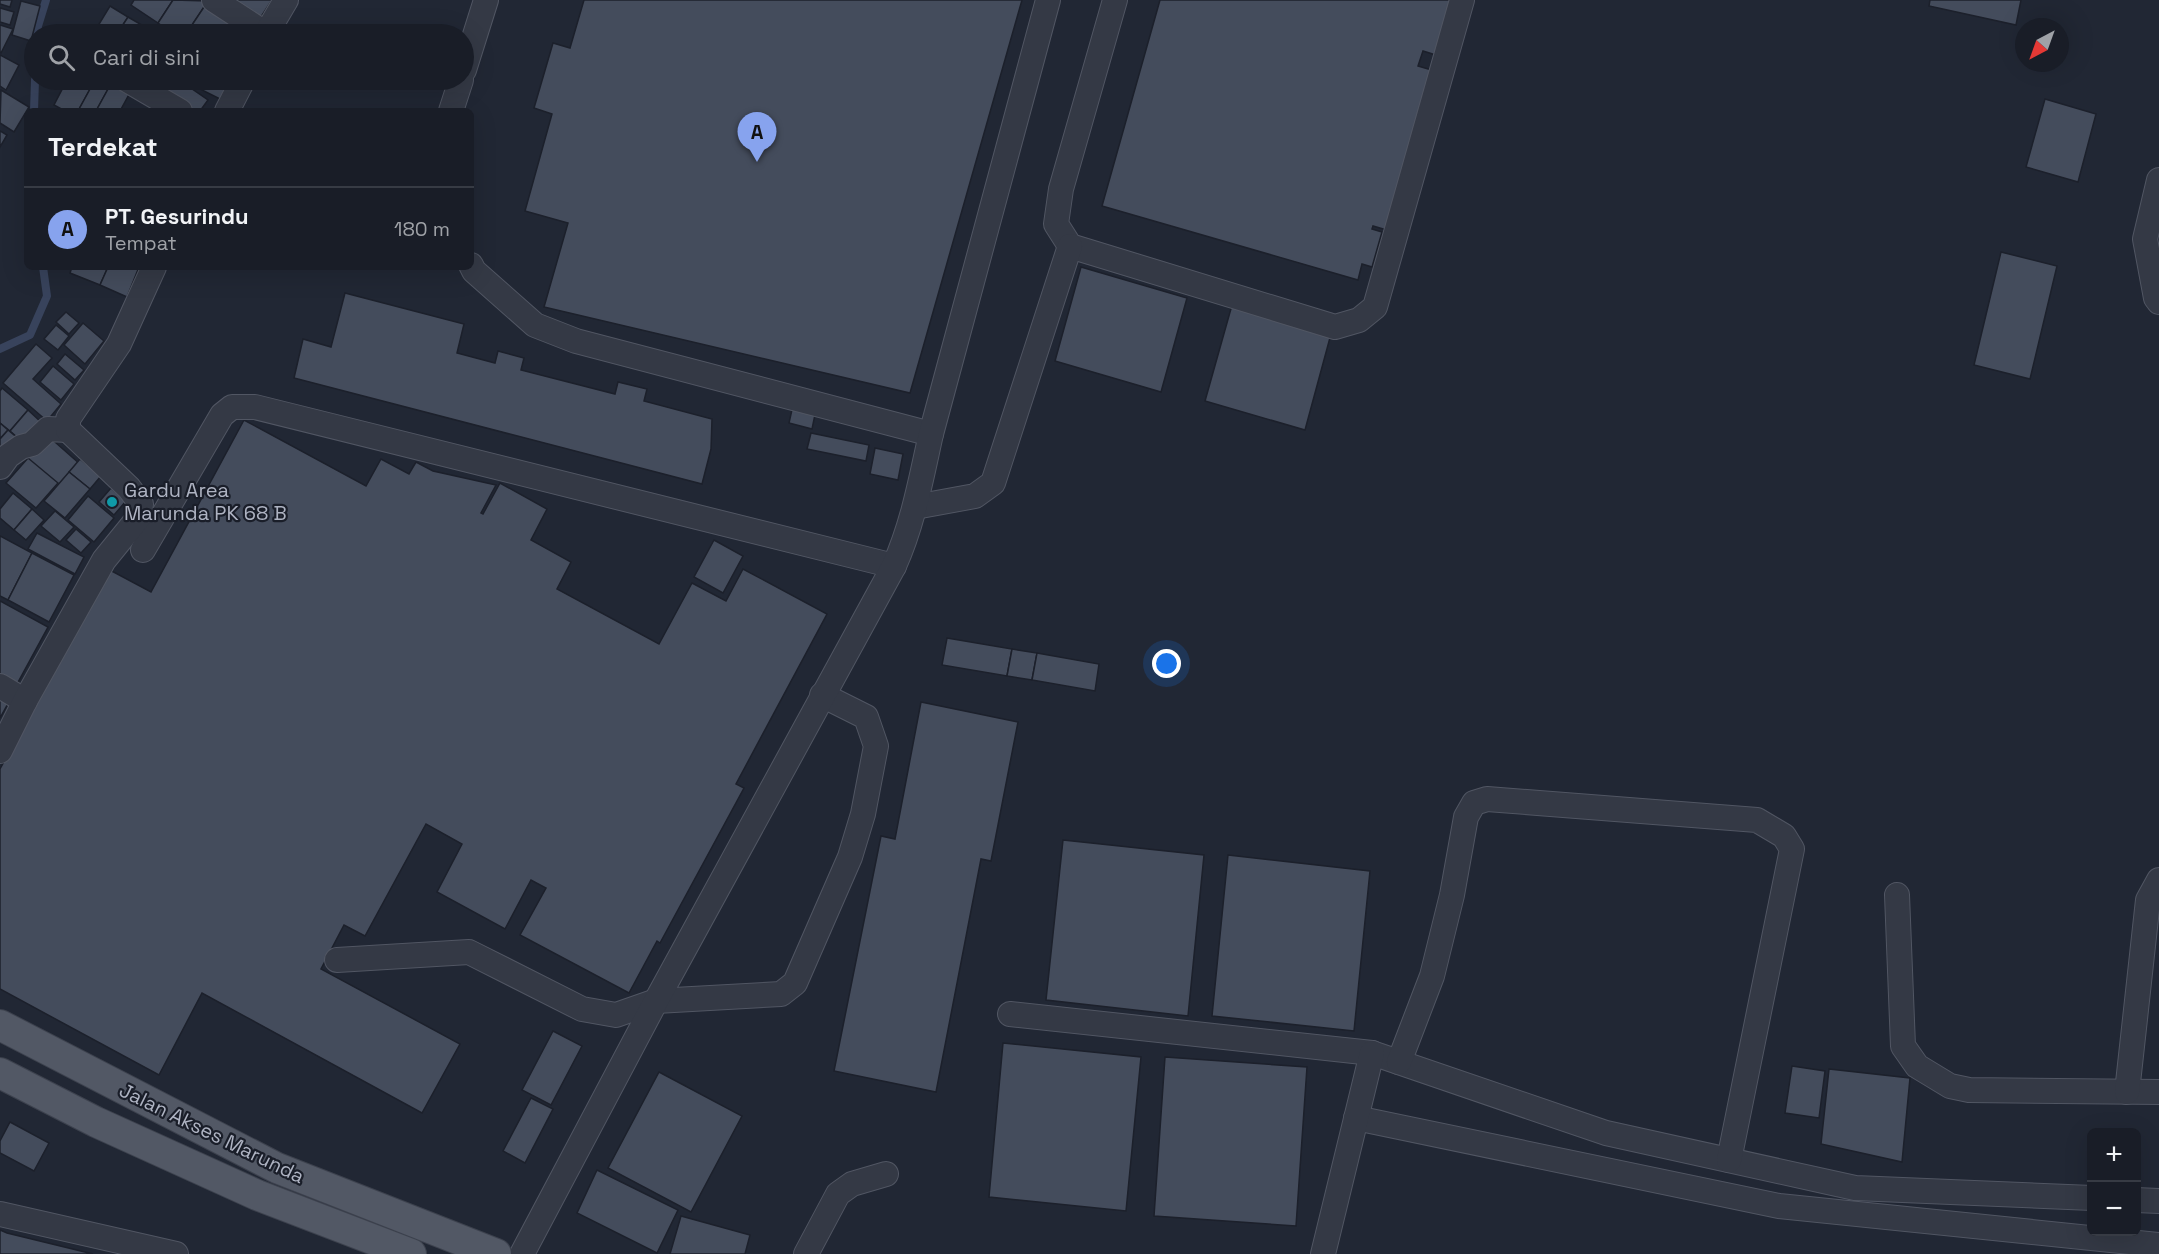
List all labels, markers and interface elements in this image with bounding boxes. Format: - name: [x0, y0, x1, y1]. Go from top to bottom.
- north arrow: [2015, 18, 2069, 72]
- search box: [24, 24, 474, 90]
- icon: search: [45, 41, 78, 74]
- text: Cari di sini: [93, 43, 200, 71]
- pin: A: [738, 112, 777, 162]
- text: Terdekat: [48, 130, 158, 164]
- text: PT. Gesurindu: [105, 202, 249, 230]
- text: A: [61, 216, 74, 242]
- text: 180 m: [394, 216, 450, 242]
- text: Tempat: [105, 230, 177, 256]
- place label: Gardu Area Marunda PK 68 B: [124, 477, 287, 526]
- marker: Gardu Area Marunda PK 68 B: [105, 495, 119, 509]
- your location: [1152, 649, 1181, 678]
- street label: Jalan Akses Marunda: [115, 1077, 309, 1189]
- map controls: [2087, 1128, 2141, 1236]
- button: +: [2087, 1128, 2141, 1182]
- button: −: [2087, 1182, 2141, 1236]

